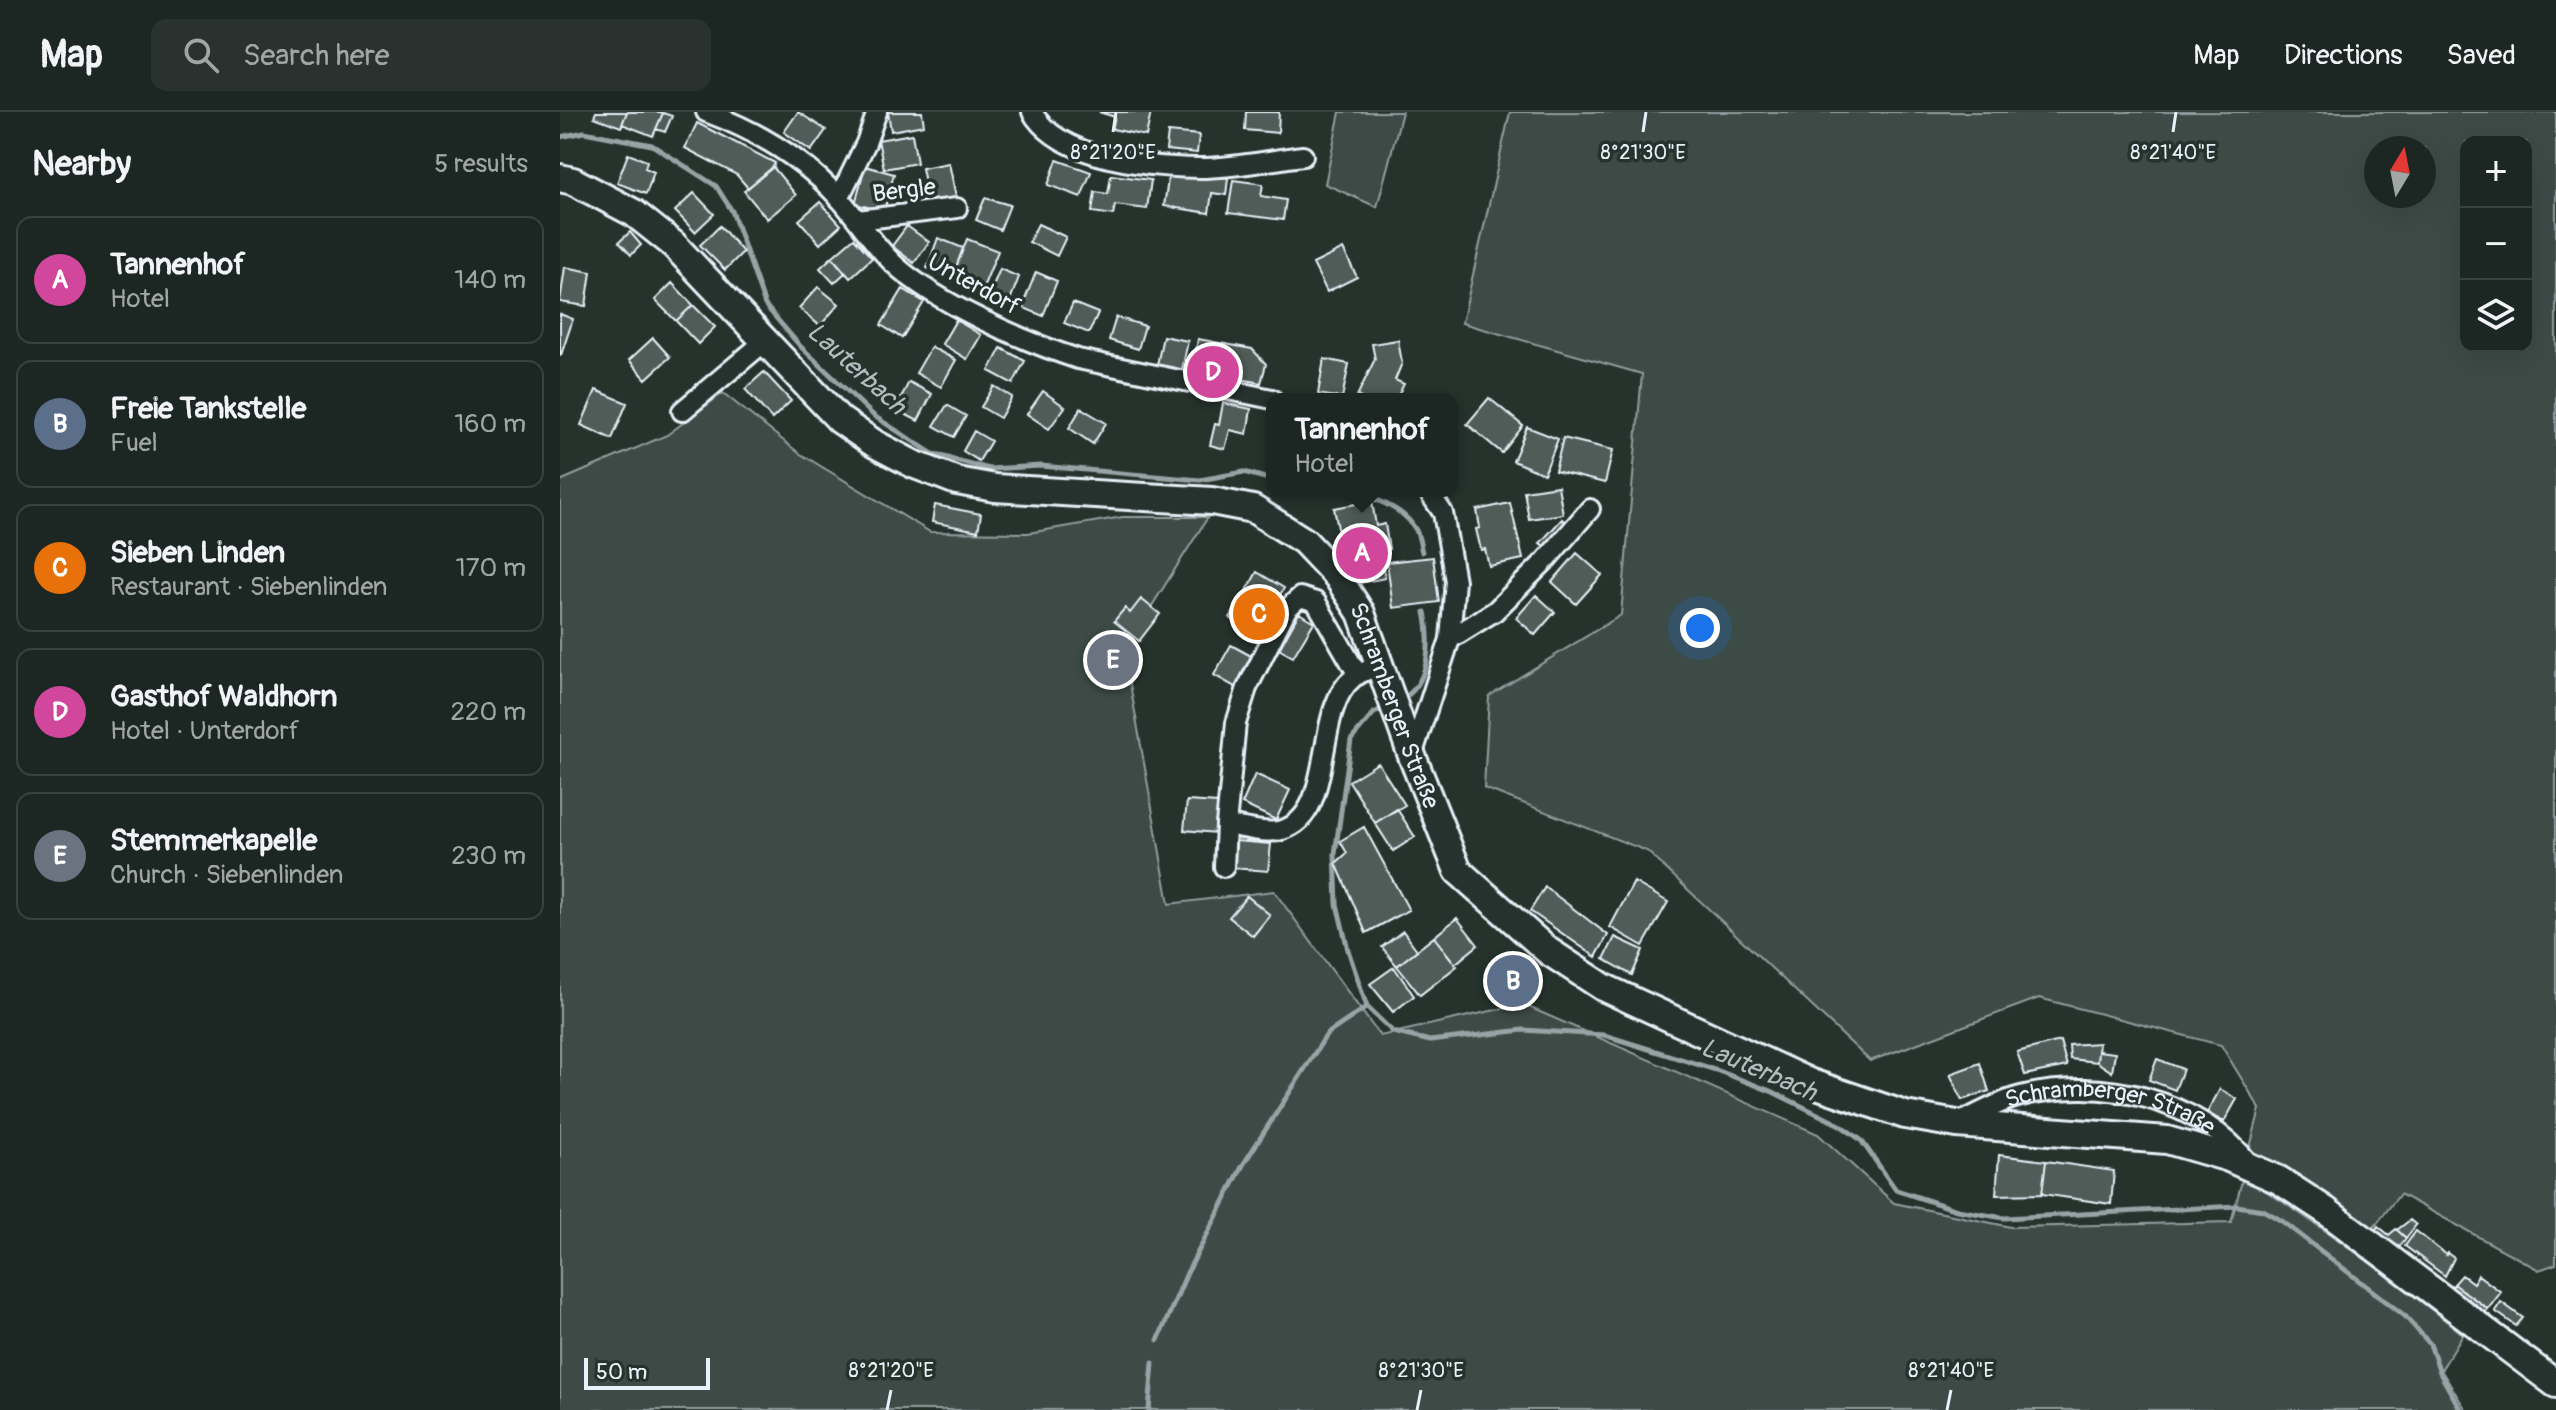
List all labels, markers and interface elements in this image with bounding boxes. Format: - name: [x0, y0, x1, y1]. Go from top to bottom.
- search box: [151, 19, 711, 91]
- text: Map: [40, 31, 103, 79]
- icon: search: [179, 33, 223, 77]
- text: Search here: [243, 37, 390, 74]
- text: Map: [2193, 38, 2240, 73]
- text: Directions: [2284, 38, 2403, 73]
- text: Saved: [2447, 38, 2516, 73]
- north arrow: [2364, 136, 2436, 208]
- map controls: [2460, 136, 2532, 352]
- button: +: [2460, 136, 2532, 208]
- text: 8°21'20"E: [1070, 140, 1156, 165]
- text: 8°21'30"E: [1600, 140, 1686, 165]
- text: 8°21'40"E: [2130, 140, 2216, 165]
- text: Nearby: [32, 143, 131, 186]
- text: 5 results: [434, 148, 528, 180]
- street label: Bergle: [871, 172, 938, 209]
- button: −: [2460, 208, 2532, 280]
- text: Tannenhof: [110, 246, 245, 283]
- street label: Unterdorf: [922, 247, 1025, 322]
- text: A: [52, 264, 68, 296]
- text: 140 m: [454, 264, 526, 296]
- button: layers: [2460, 280, 2532, 352]
- text: Hotel: [110, 283, 170, 315]
- water label: Lauterbach: [800, 316, 914, 423]
- pin: D: [1187, 342, 1239, 402]
- text: Freie Tankstelle: [110, 390, 306, 427]
- popup: [1266, 393, 1458, 497]
- text: B: [53, 408, 67, 440]
- text: 160 m: [454, 408, 526, 440]
- text: Tannenhof: [1294, 411, 1430, 448]
- text: Fuel: [110, 427, 158, 459]
- text: Hotel: [1294, 448, 1354, 480]
- pin: A: [1336, 523, 1388, 583]
- text: Sieben Linden: [110, 534, 285, 571]
- text: C: [52, 552, 68, 584]
- text: 170 m: [456, 552, 526, 584]
- text: Restaurant · Siebenlinden: [110, 571, 388, 603]
- pin: C: [1233, 584, 1285, 644]
- street label: Schramberger Straße: [1343, 597, 1446, 813]
- your location: [1680, 608, 1720, 648]
- pin: E: [1087, 630, 1139, 690]
- text: Gasthof Waldhorn: [110, 678, 338, 715]
- text: D: [52, 696, 68, 728]
- text: 220 m: [450, 696, 526, 728]
- text: Hotel · Unterdorf: [110, 715, 299, 747]
- text: Stemmerkapelle: [110, 822, 317, 859]
- text: E: [53, 840, 67, 872]
- text: 230 m: [451, 840, 526, 872]
- text: Church · Siebenlinden: [110, 859, 343, 891]
- pin: B: [1487, 951, 1539, 1011]
- water label: Lauterbach: [1696, 1031, 1823, 1109]
- street label: Schramberger Straße: [2001, 1075, 2221, 1142]
- scale bar: [584, 1354, 710, 1390]
- text: 50 m: [596, 1358, 647, 1386]
- text: 8°21'20"E: [848, 1358, 934, 1383]
- text: 8°21'30"E: [1378, 1358, 1464, 1383]
- text: 8°21'40"E: [1908, 1358, 1994, 1383]

